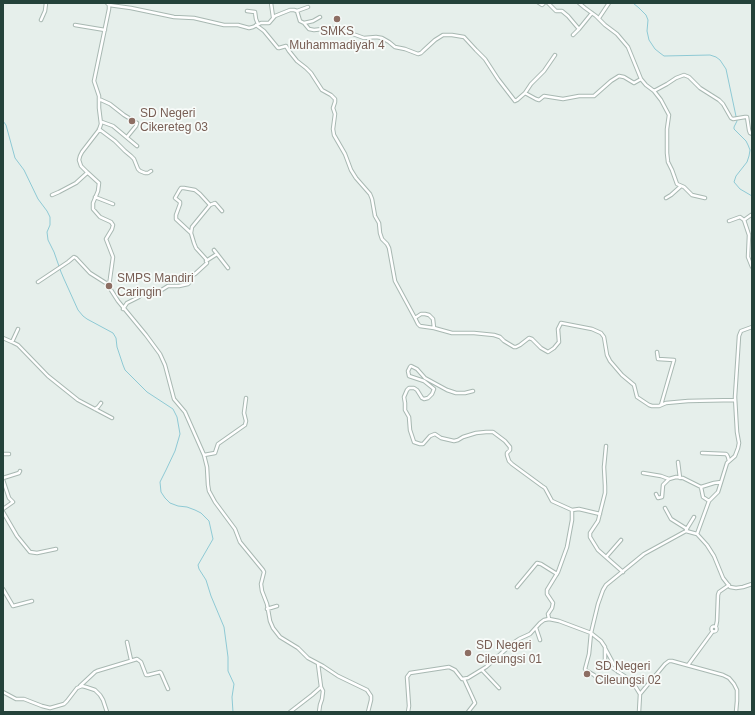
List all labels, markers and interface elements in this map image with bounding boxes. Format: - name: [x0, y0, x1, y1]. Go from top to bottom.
- marker: SMKS Muhammadiyah 4: [332, 14, 342, 24]
- place label: SMKS Muhammadiyah 4: [289, 25, 385, 53]
- place label: SD Negeri Cikereteg 03: [140, 107, 208, 135]
- marker: SD Negeri Cikereteg 03: [127, 116, 137, 126]
- place label: SMPS Mandiri Caringin: [117, 272, 194, 300]
- marker: SMPS Mandiri Caringin: [104, 281, 114, 291]
- place label: SD Negeri Cileungsi 01: [476, 639, 542, 667]
- marker: SD Negeri Cileungsi 01: [463, 648, 473, 658]
- place label: SD Negeri Cileungsi 02: [595, 660, 661, 688]
- marker: SD Negeri Cileungsi 02: [582, 669, 592, 679]

